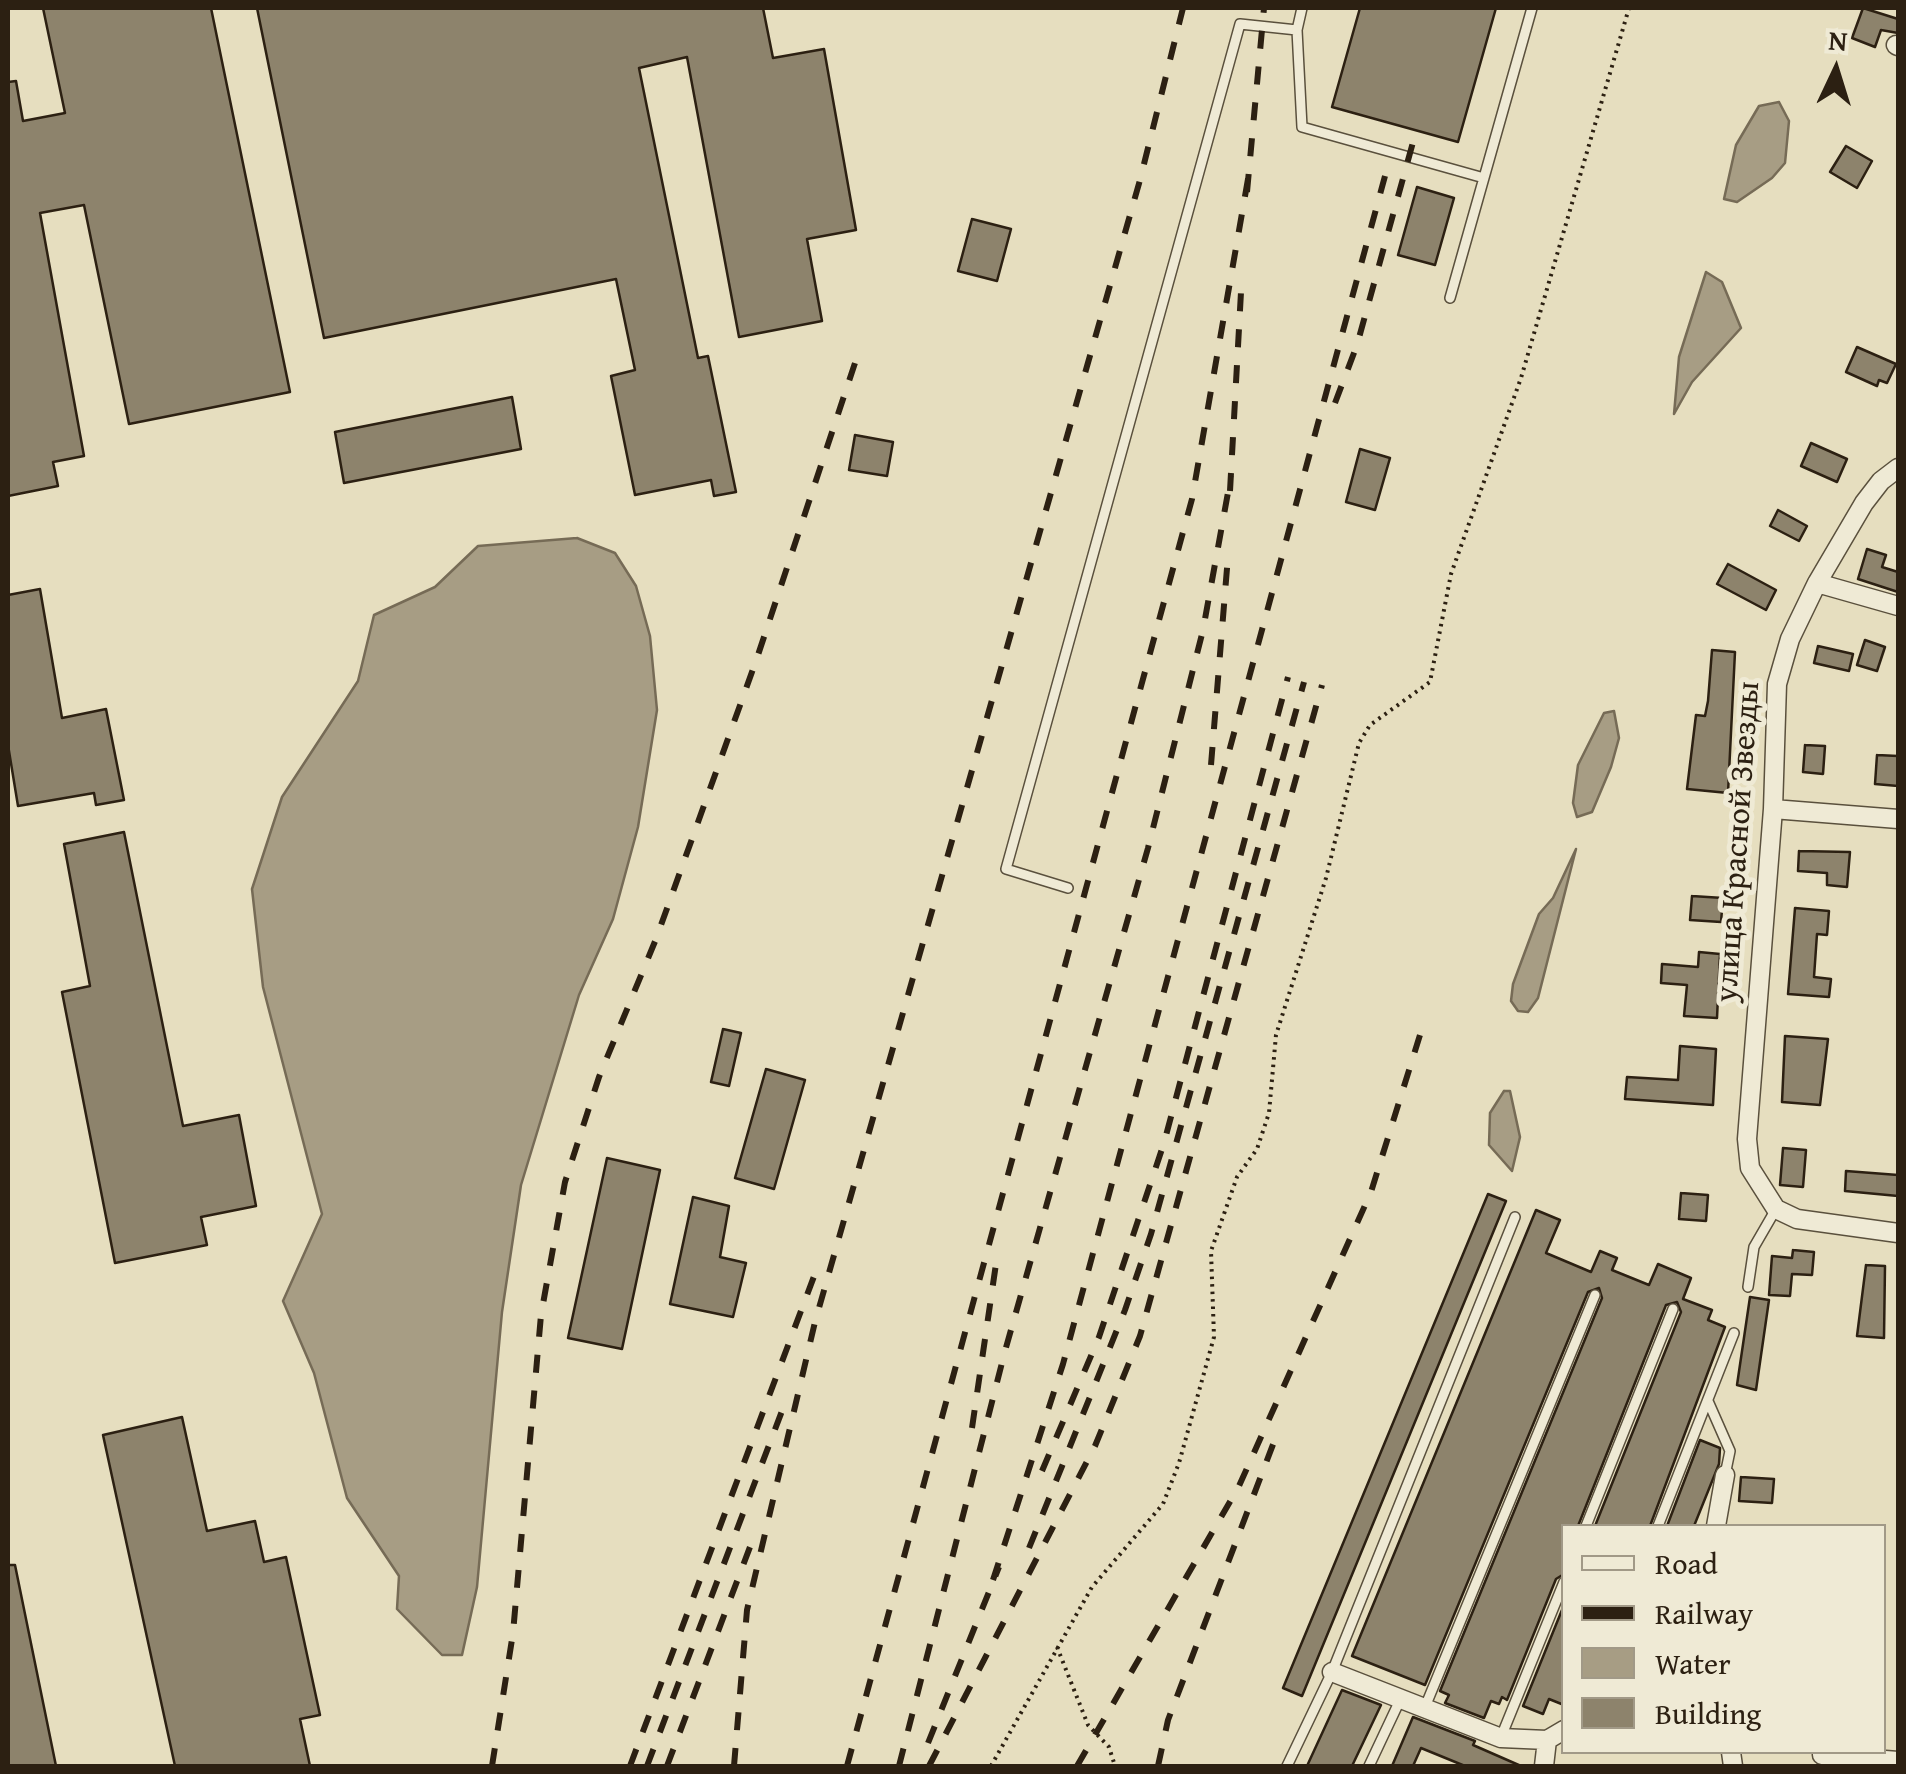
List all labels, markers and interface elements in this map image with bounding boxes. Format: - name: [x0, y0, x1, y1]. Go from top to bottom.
- text: N: [1827, 18, 1849, 61]
- north arrow: [1786, 20, 1886, 120]
- street label: улица Красной Звезды: [1709, 680, 1769, 1004]
- legend: [1561, 1524, 1886, 1754]
- text: Road: [1655, 1541, 1718, 1585]
- text: Railway: [1655, 1591, 1753, 1635]
- text: Water: [1655, 1641, 1731, 1685]
- text: Building: [1655, 1691, 1761, 1735]

